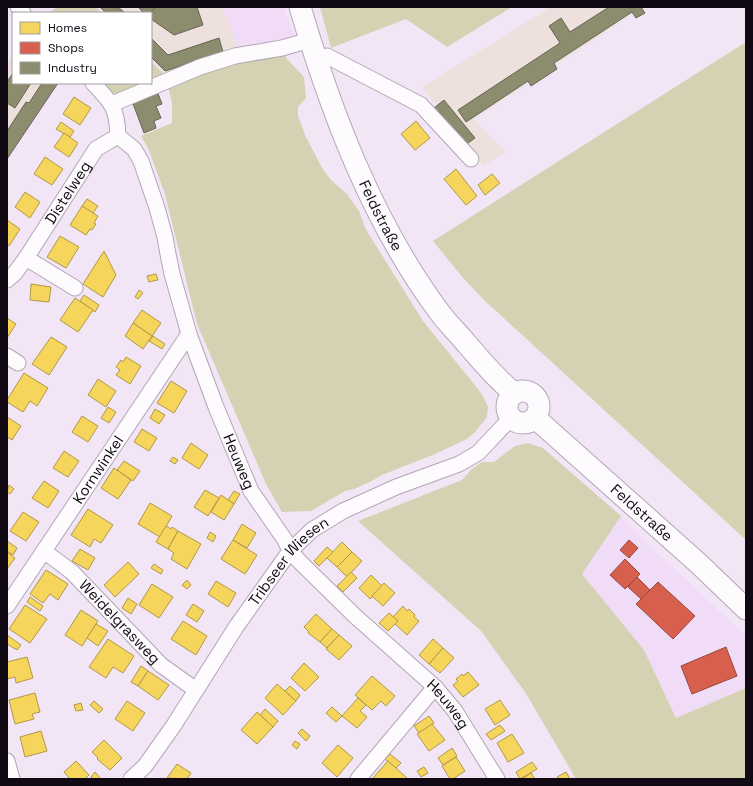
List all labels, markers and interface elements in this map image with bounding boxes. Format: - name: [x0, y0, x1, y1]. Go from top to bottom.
- legend: [12, 12, 152, 84]
- text: Homes: [48, 20, 87, 36]
- text: Shops: [48, 40, 84, 56]
- text: Industry: [48, 60, 97, 76]
- street label: Distelweg: [40, 157, 95, 227]
- street label: Feldstraße: [355, 177, 407, 254]
- street label: Heuweg: [219, 431, 259, 492]
- street label: Kornwinkel: [68, 432, 127, 507]
- street label: Feldstraße: [607, 480, 677, 545]
- street label: Tribseer Wiesen: [244, 512, 332, 609]
- street label: Weidelgrasweg: [75, 575, 165, 668]
- street label: Heuweg: [423, 674, 474, 732]

